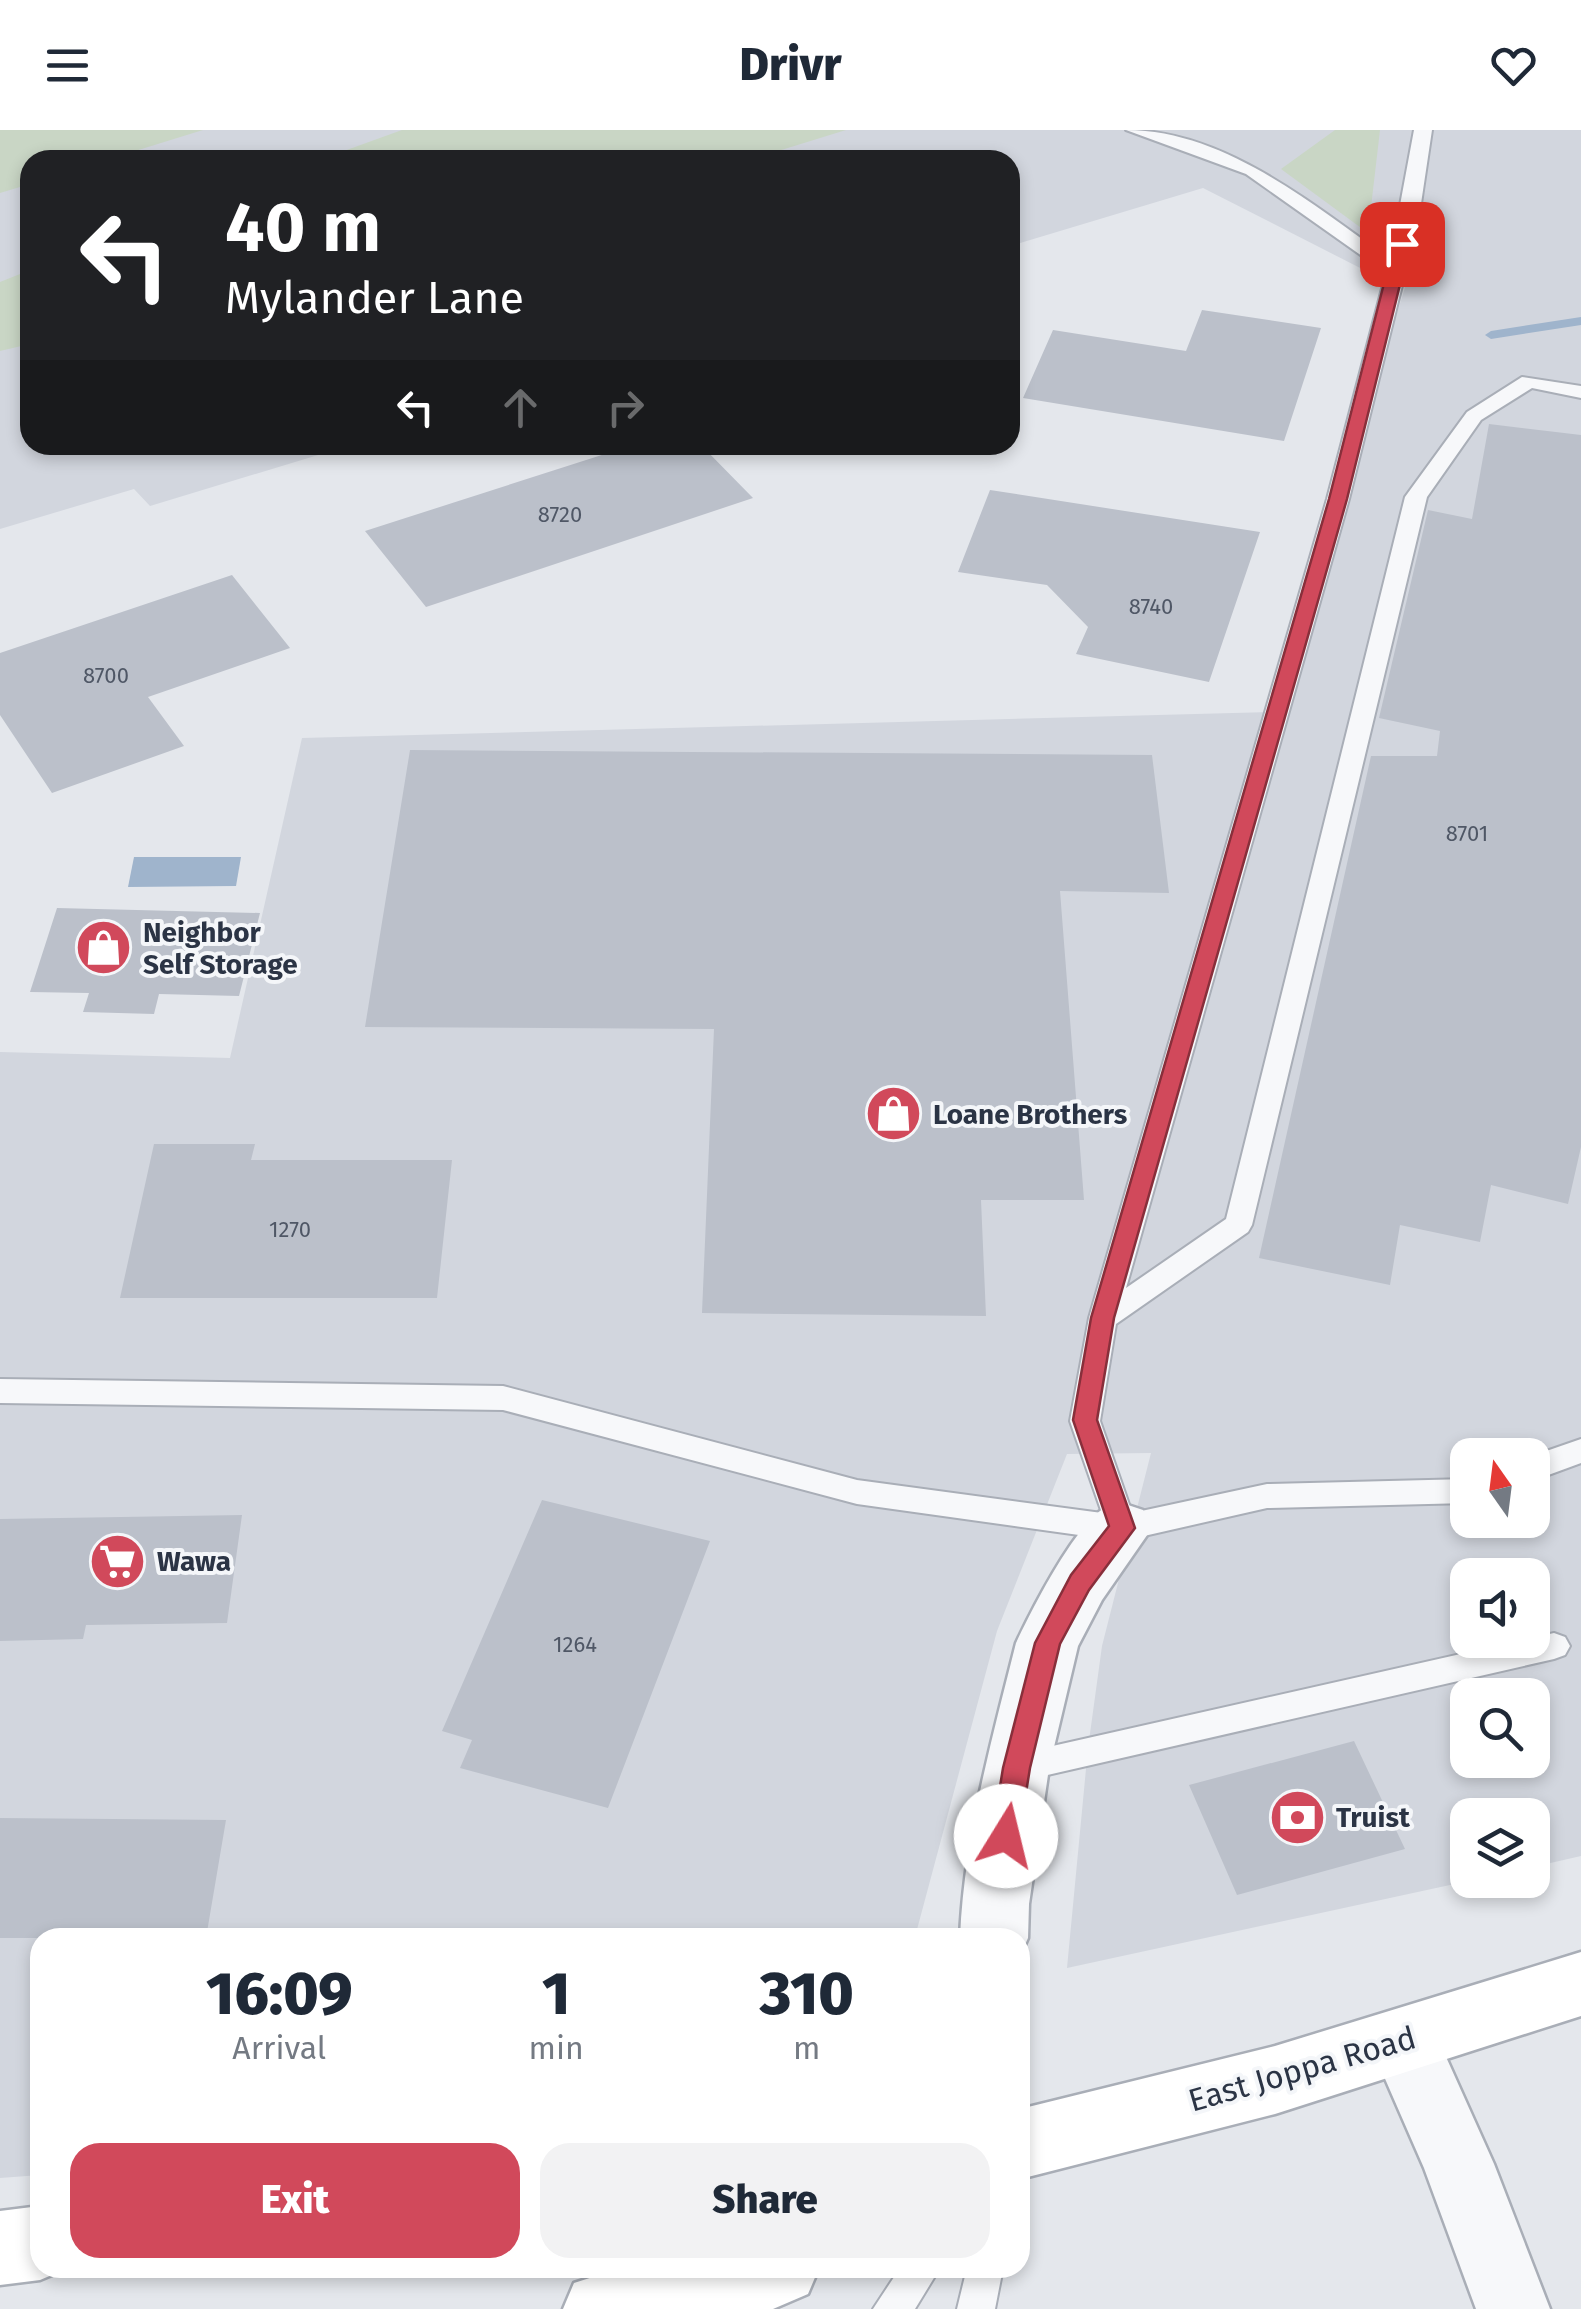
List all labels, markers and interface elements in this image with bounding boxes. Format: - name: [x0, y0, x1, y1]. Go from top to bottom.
- icon: menu: [40, 38, 95, 93]
- text: Drivr: [740, 38, 841, 92]
- icon: heart: [1486, 38, 1541, 93]
- text: 40 m: [225, 186, 381, 270]
- icon: left: [60, 190, 190, 320]
- pin: [1360, 202, 1445, 287]
- icon: arrive: [1375, 217, 1430, 272]
- text: Mylander Lane: [225, 271, 524, 325]
- icon: left: [388, 380, 443, 435]
- icon: ahead: [493, 380, 548, 435]
- icon: right: [598, 380, 653, 435]
- house number: 8720: [538, 501, 582, 528]
- house number: 8740: [1129, 593, 1173, 620]
- house number: 8700: [83, 662, 129, 689]
- house number: 8701: [1446, 820, 1488, 847]
- place label: Neighbor Self Storage: [143, 916, 298, 981]
- shop icon: Neighbor Self Storage: [74, 918, 134, 978]
- shop icon: Loane Brothers: [864, 1084, 924, 1144]
- place label: Loane Brothers: [933, 1098, 1127, 1131]
- house number: 1270: [269, 1216, 311, 1243]
- north arrow: [1450, 1438, 1550, 1538]
- map controls: [1450, 1438, 1550, 1898]
- supermarket icon: Wawa: [88, 1531, 148, 1591]
- place label: Wawa: [157, 1545, 231, 1578]
- button: sound: [1450, 1558, 1550, 1658]
- house number: 1264: [553, 1631, 597, 1658]
- button: search: [1450, 1678, 1550, 1778]
- position arrow: [954, 1784, 1058, 1888]
- bank icon: Truist: [1267, 1787, 1327, 1847]
- button: layers: [1450, 1798, 1550, 1898]
- place label: Truist: [1336, 1801, 1411, 1834]
- text: 16:09: [206, 1958, 352, 2030]
- text: 1: [542, 1958, 570, 2030]
- text: 310: [760, 1958, 854, 2030]
- street label: East Joppa Road: [1184, 2018, 1420, 2120]
- text: Arrival: [232, 2029, 326, 2067]
- text: min: [528, 2029, 584, 2067]
- text: m: [793, 2029, 821, 2067]
- button: Exit: [70, 2143, 520, 2258]
- button: Share: [540, 2143, 990, 2258]

